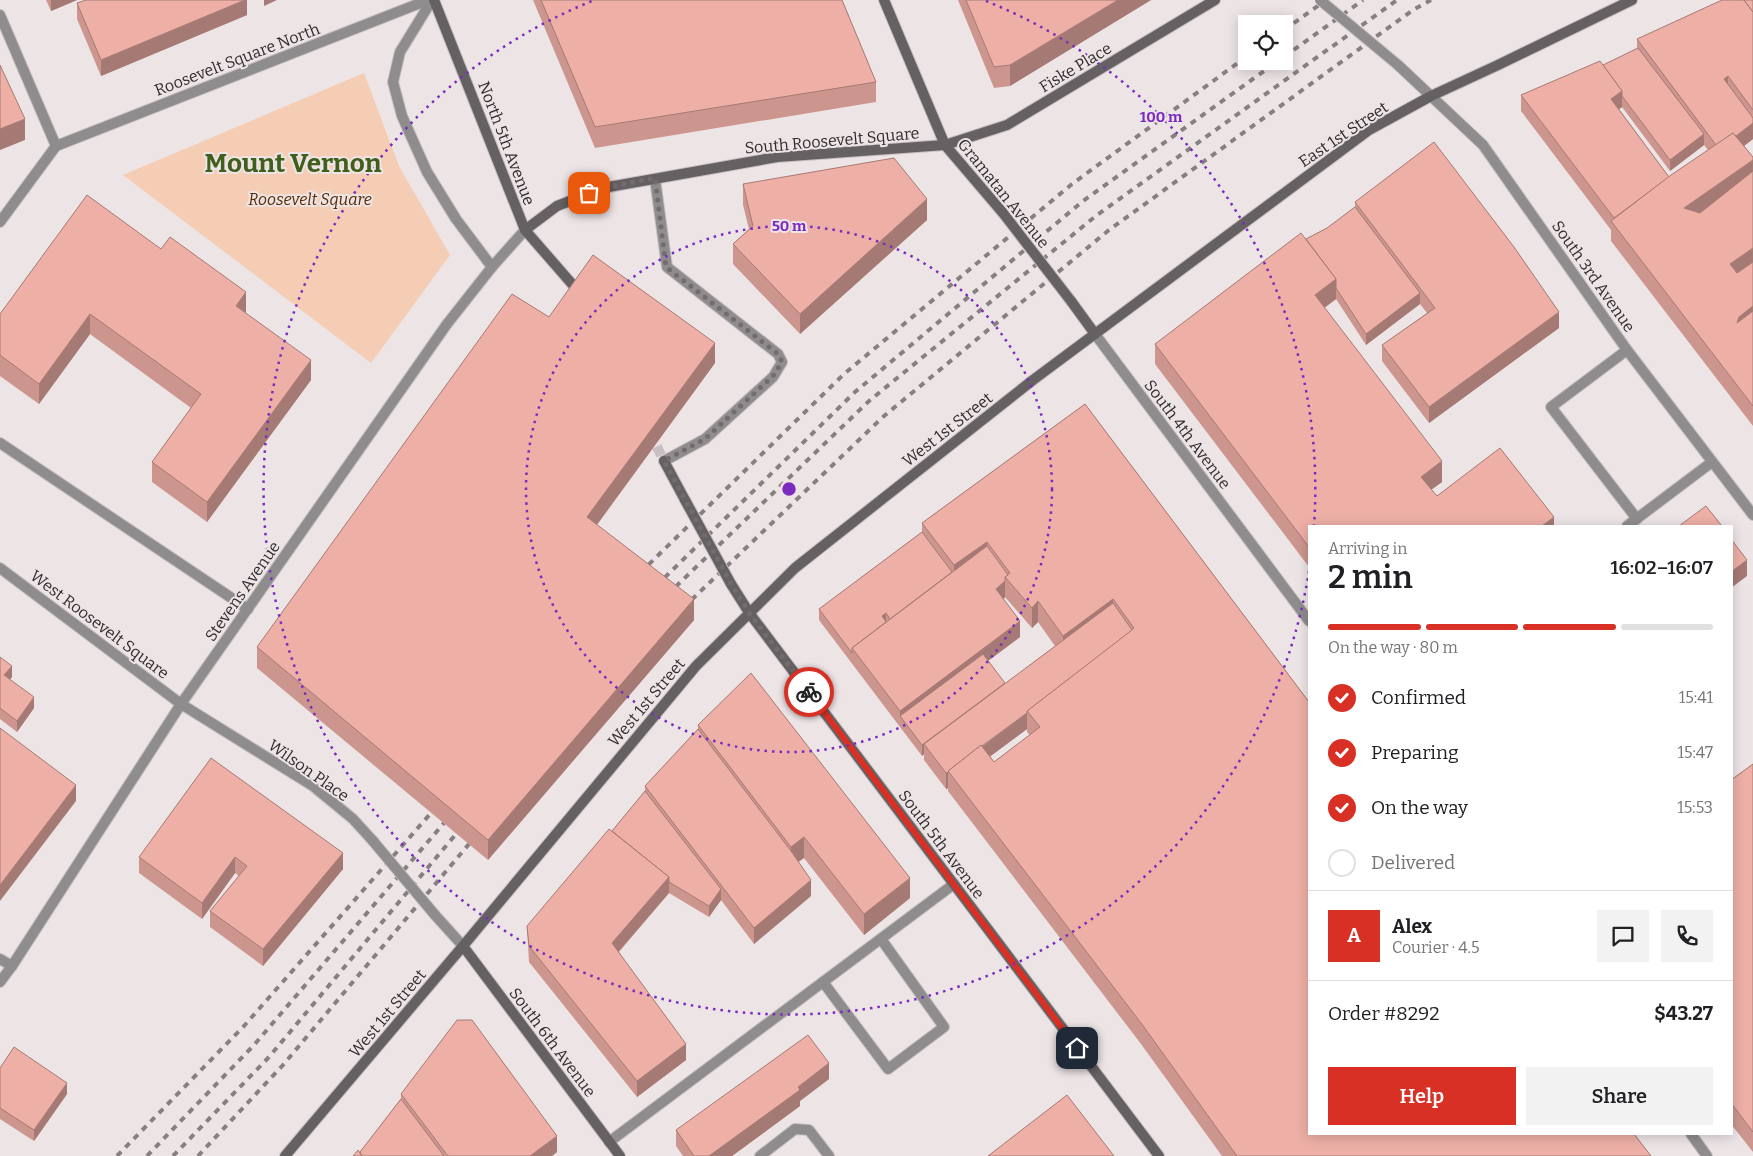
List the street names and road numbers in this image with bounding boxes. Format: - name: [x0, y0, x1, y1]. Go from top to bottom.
- street label: Roosevelt Square North: [152, 19, 322, 100]
- street label: Fiske Place: [1036, 38, 1115, 96]
- street label: North 5th Avenue: [474, 79, 539, 208]
- street label: East 1st Street: [1295, 98, 1392, 171]
- street label: South Roosevelt Square: [744, 123, 920, 158]
- street label: Gramatan Avenue: [954, 135, 1054, 252]
- street label: South 3rd Avenue: [1548, 217, 1639, 336]
- street label: South 4th Avenue: [1140, 376, 1235, 493]
- street label: West 1st Street: [899, 388, 996, 470]
- street label: Stevens Avenue: [201, 538, 284, 645]
- street label: West Roosevelt Square: [27, 566, 173, 683]
- street label: West 1st Street: [604, 654, 689, 750]
- street label: Wilson Place: [265, 736, 353, 805]
- street label: South 5th Avenue: [895, 786, 989, 902]
- street label: West 1st Street: [345, 965, 430, 1061]
- street label: South 6th Avenue: [505, 984, 600, 1101]

